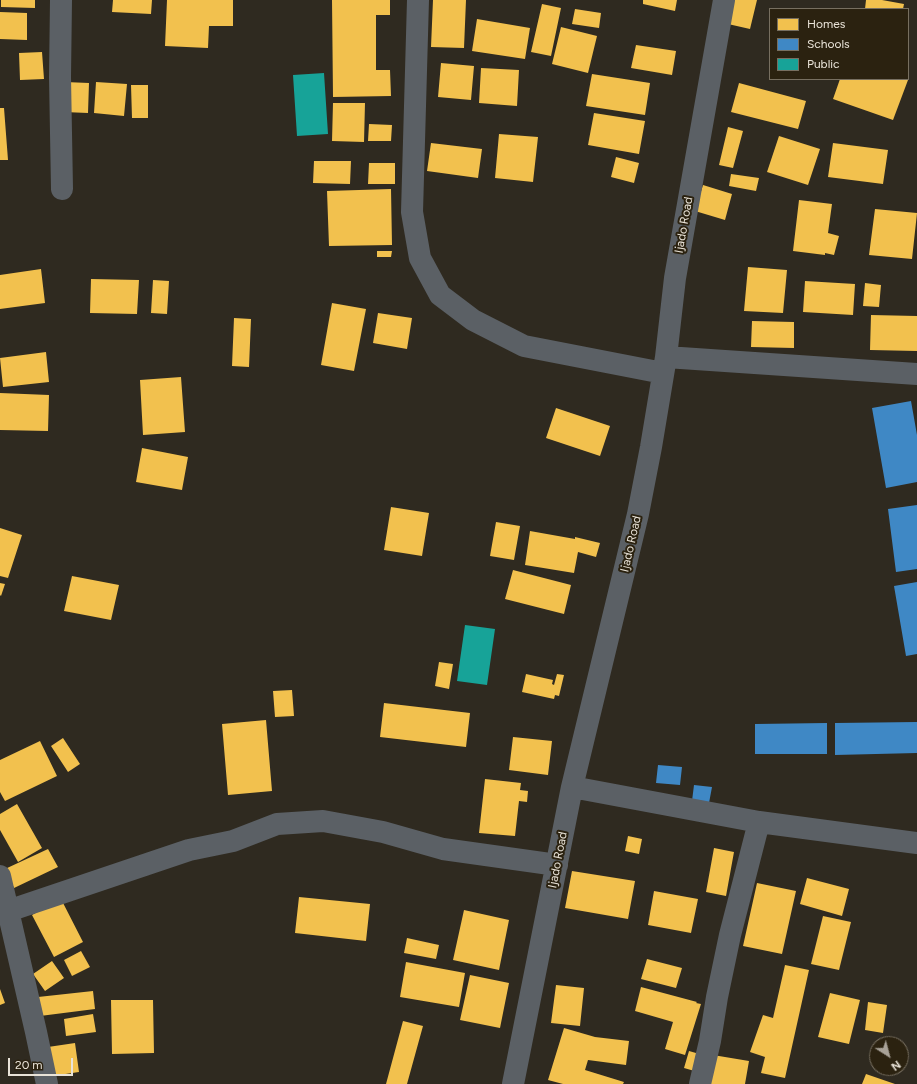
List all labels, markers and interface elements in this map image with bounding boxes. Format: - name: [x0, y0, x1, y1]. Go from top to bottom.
- legend: [769, 8, 909, 80]
- text: Homes: [807, 17, 845, 31]
- text: Schools: [807, 37, 850, 51]
- text: Public: [807, 57, 840, 71]
- street label: Ijado Road: [672, 196, 696, 254]
- street label: Ijado Road: [618, 515, 644, 573]
- street label: Ijado Road: [545, 831, 571, 889]
- north arrow: [869, 1036, 909, 1076]
- scale bar: [10, 1050, 75, 1076]
- text: 20 m: [15, 1058, 43, 1072]
- text: N: [889, 1058, 903, 1073]

